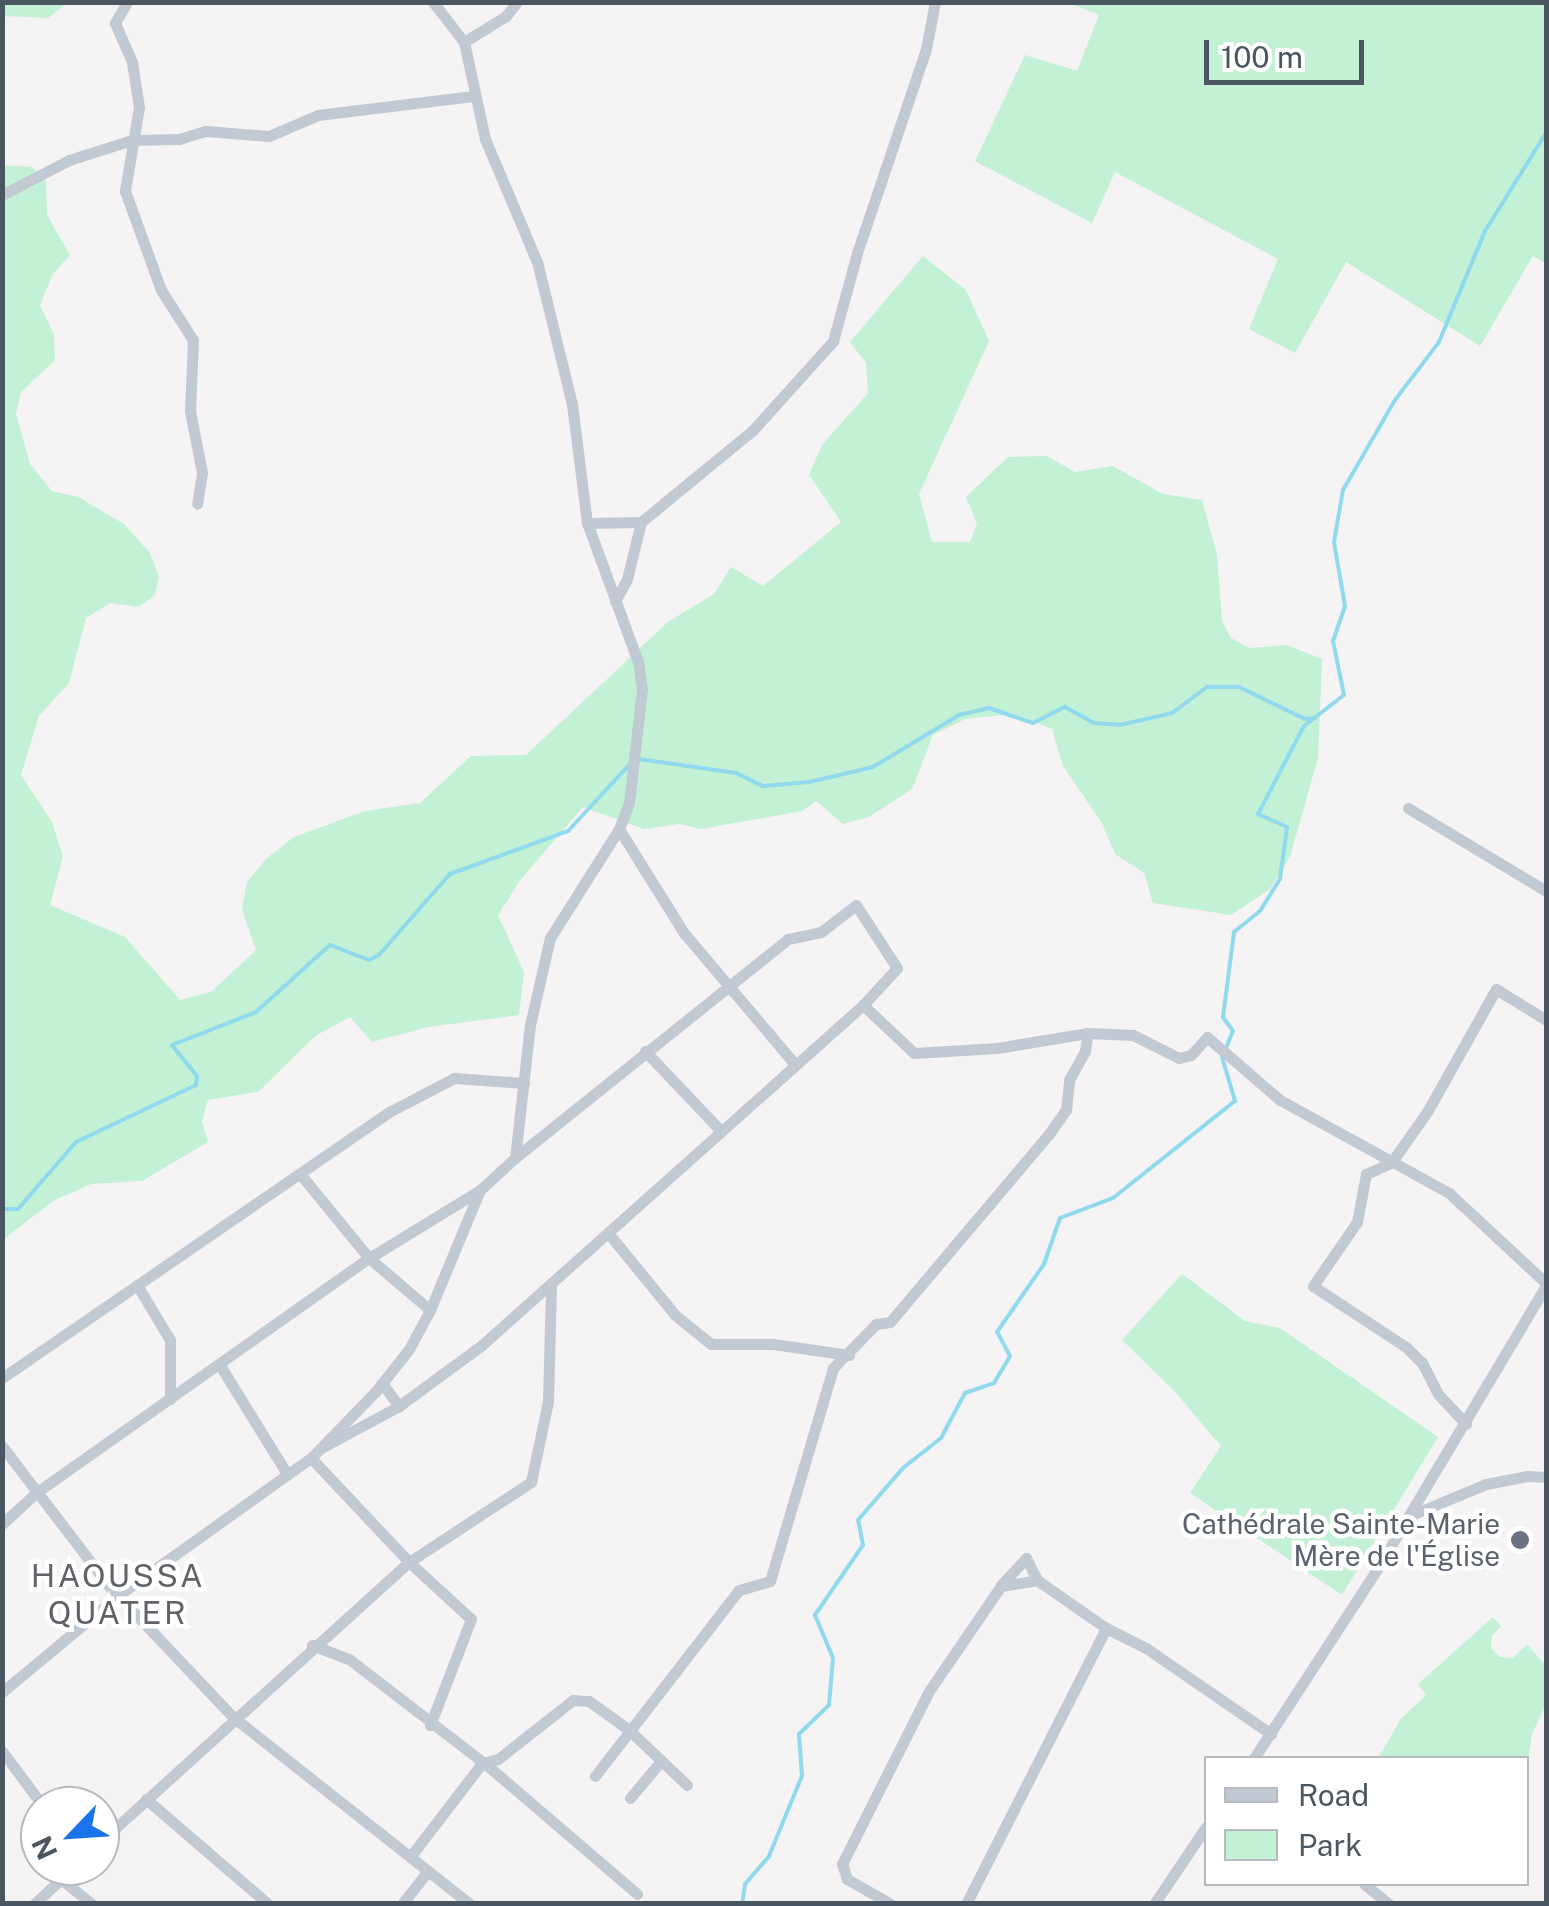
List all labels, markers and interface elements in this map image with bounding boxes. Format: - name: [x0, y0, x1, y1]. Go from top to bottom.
- scale bar: [1209, 20, 1369, 82]
- text: 100 m: [1221, 39, 1303, 75]
- place label: Cathédrale Sainte-Marie Mère de l'Église: [1182, 1507, 1500, 1573]
- marker: Cathédrale Sainte-Marie Mère de l'Église: [1509, 1529, 1531, 1551]
- district label: HAOUSSA QUATER: [31, 1558, 205, 1633]
- legend: [1204, 1756, 1529, 1886]
- text: Road: [1298, 1777, 1369, 1813]
- north arrow: [20, 1786, 120, 1886]
- text: Park: [1298, 1827, 1362, 1863]
- text: N: [25, 1831, 64, 1865]

